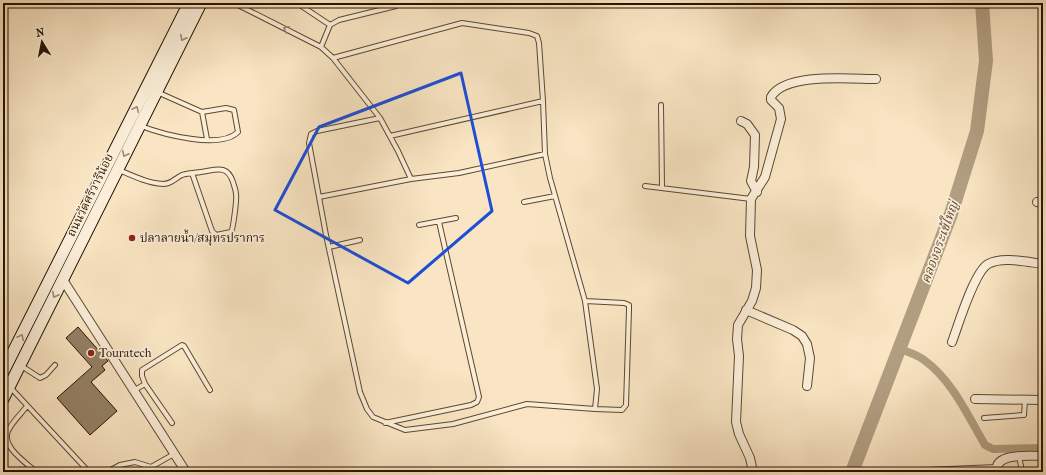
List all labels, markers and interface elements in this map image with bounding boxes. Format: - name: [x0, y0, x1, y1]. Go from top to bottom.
- north arrow: [22, 22, 62, 62]
- text: N: [35, 25, 46, 40]
- one-way arrow: [283, 26, 290, 34]
- one-way arrow: [180, 33, 188, 41]
- one-way arrow: [131, 105, 139, 113]
- one-way arrow: [122, 149, 129, 157]
- street label: ถนนวัดศรีวารีน้อย: [64, 151, 116, 239]
- water label: คลองจระเข้ใหญ่: [916, 197, 963, 286]
- place label: ปลาลายน้ำ/สมุทรปราการ: [140, 229, 265, 246]
- marker: ปลาลายน้ำ/สมุทรปราการ: [127, 233, 137, 243]
- one-way arrow: [52, 291, 60, 299]
- one-way arrow: [16, 334, 24, 342]
- place label: Touratech: [99, 346, 152, 360]
- marker: Touratech: [86, 348, 96, 358]

